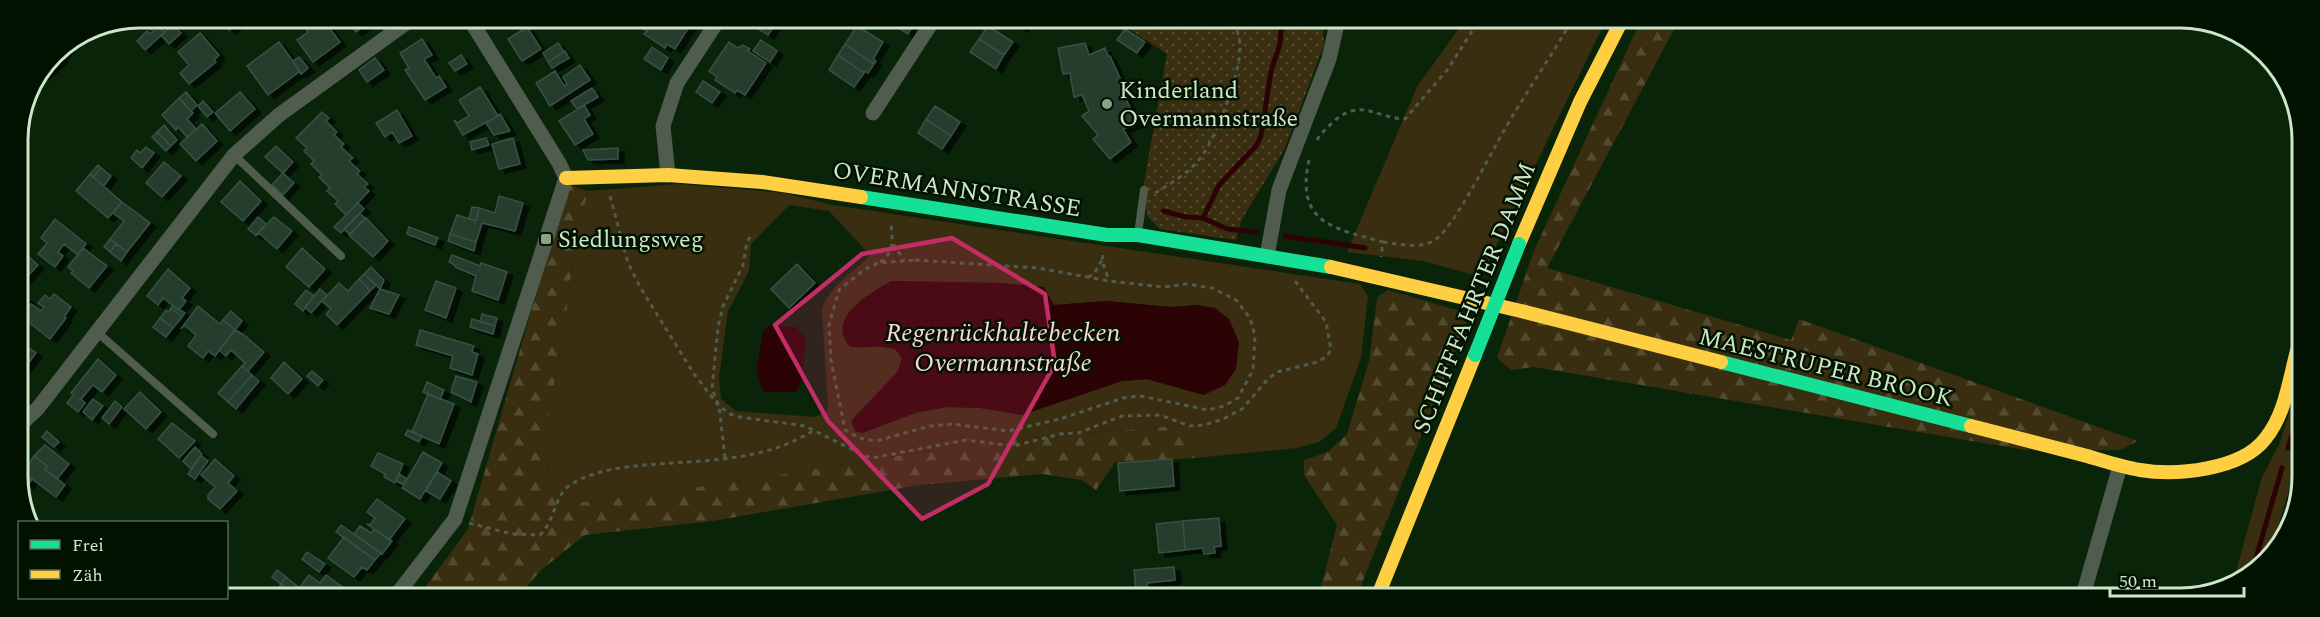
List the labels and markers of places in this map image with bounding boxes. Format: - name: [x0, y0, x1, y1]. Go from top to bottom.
- place label: Kinderland Overmannstraße: [1119, 73, 1298, 137]
- marker: Kinderland Overmannstraße: [1100, 97, 1114, 111]
- place label: Siedlungsweg: [558, 222, 704, 258]
- marker: Siedlungsweg: [539, 232, 553, 246]

